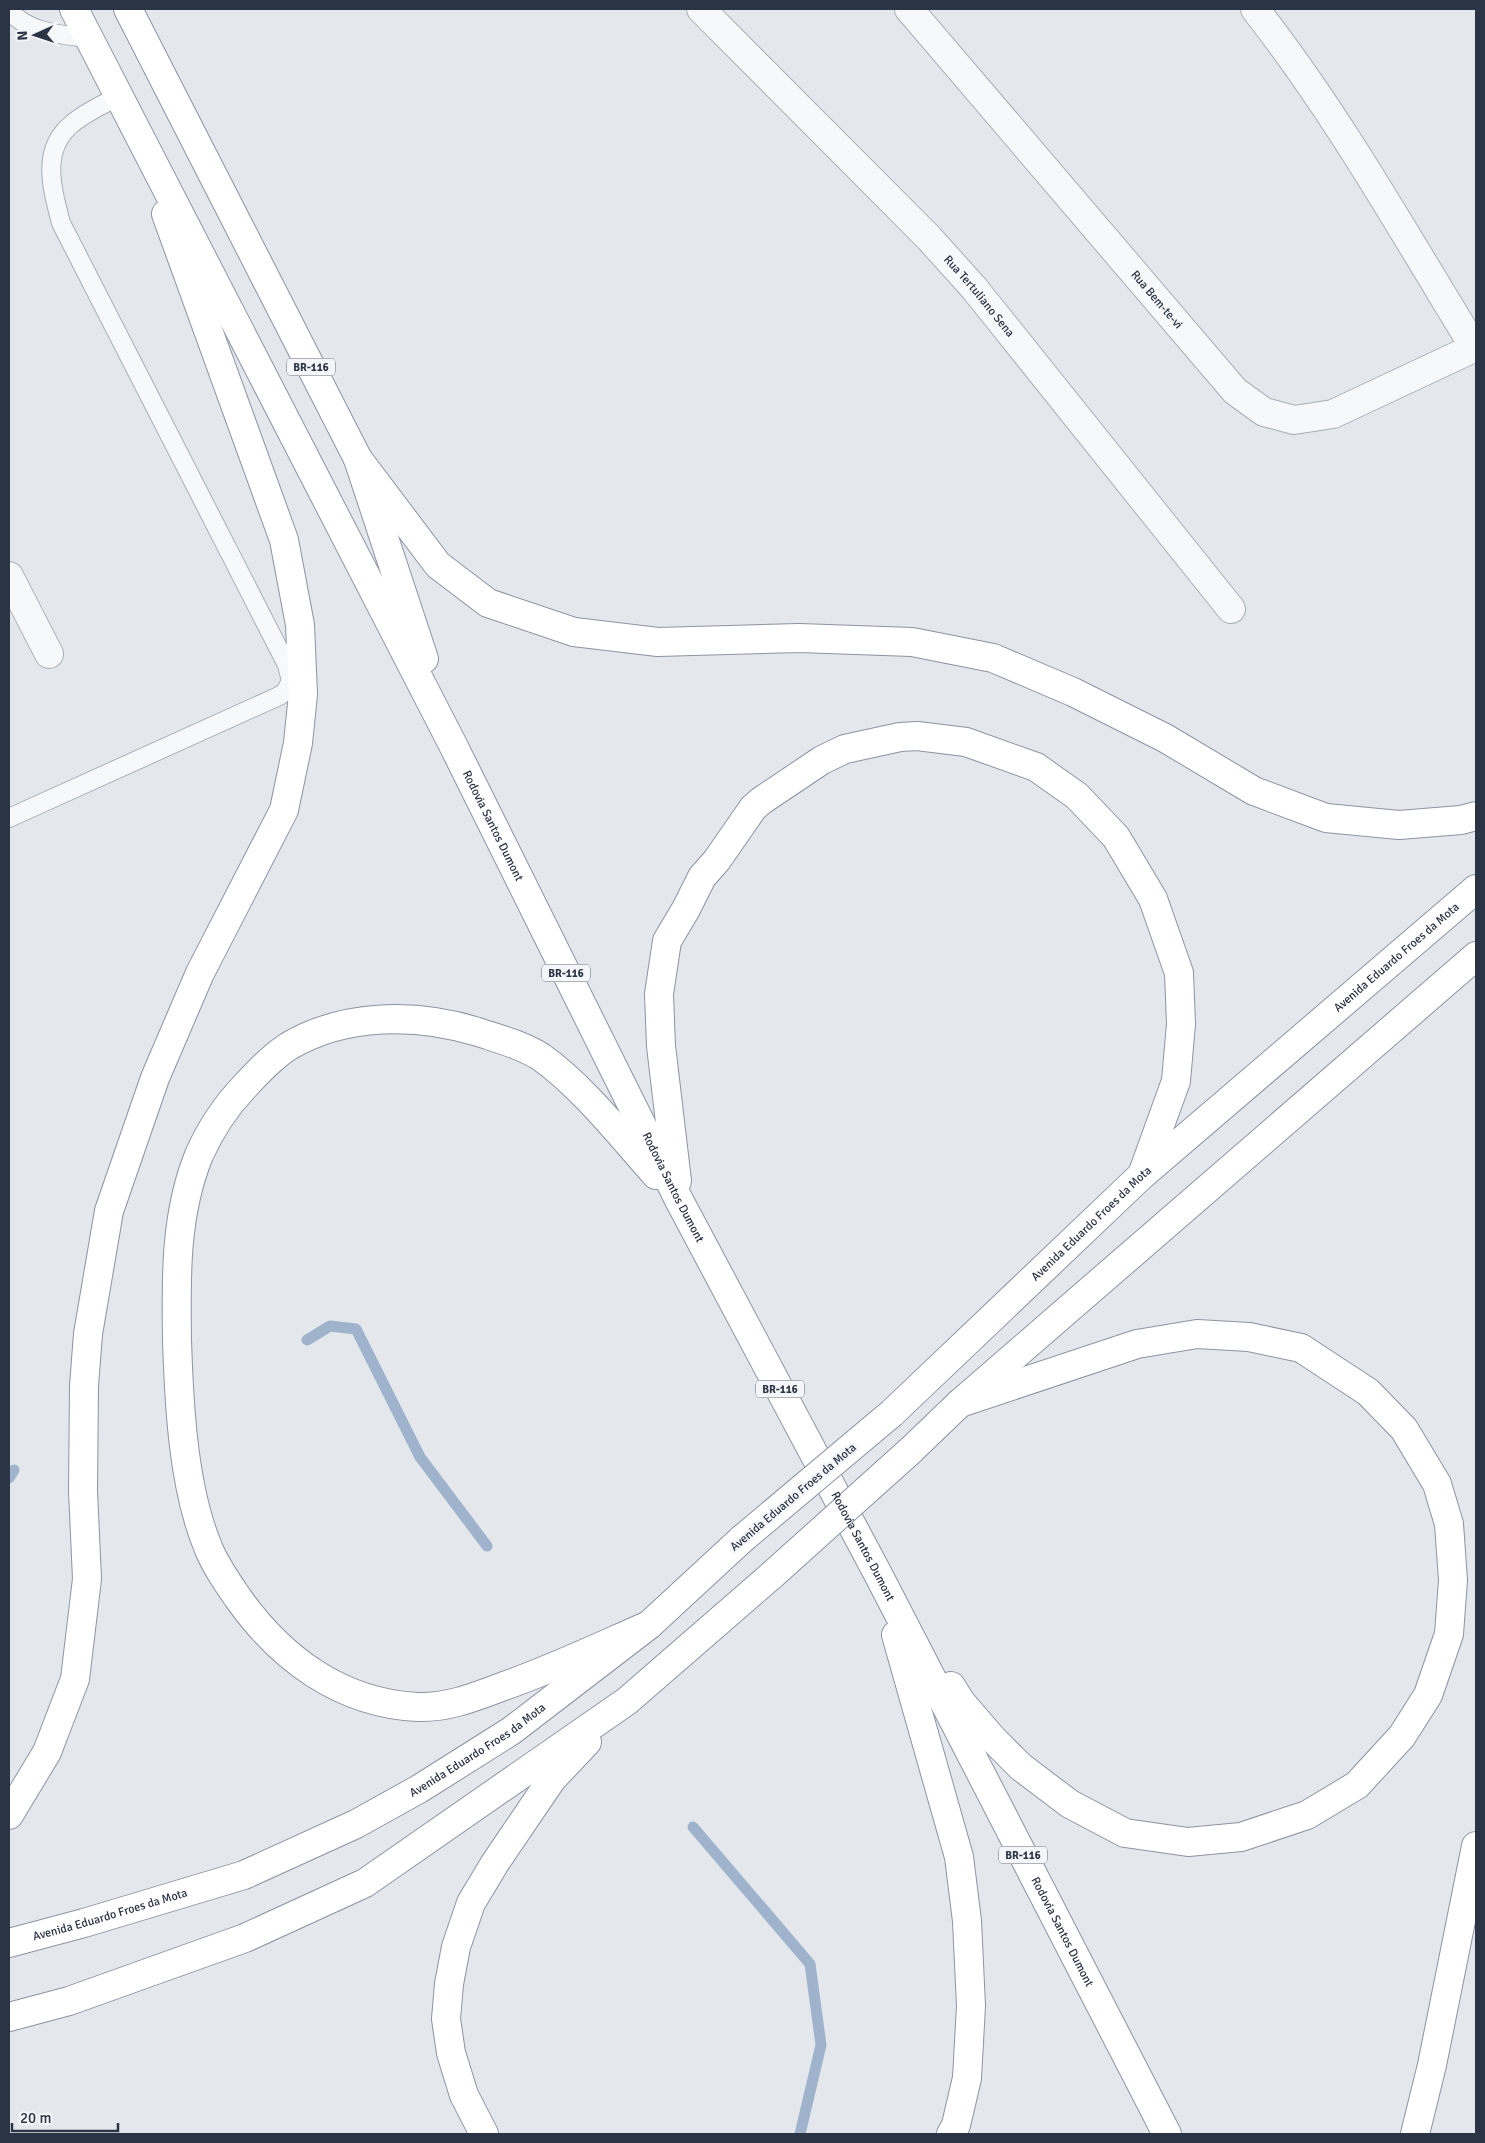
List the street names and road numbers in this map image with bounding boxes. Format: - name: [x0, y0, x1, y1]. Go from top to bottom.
- street label: Rua Tertuliano Sena: [940, 252, 1017, 340]
- street label: Rua Bem-te-vi: [1127, 268, 1186, 332]
- road number: BR-116: [287, 358, 335, 376]
- street label: Rodovia Santos Dumont: [459, 768, 526, 884]
- street label: Avenida Eduardo Froes da Mota: [1331, 900, 1462, 1015]
- road number: BR-116: [542, 964, 590, 981]
- street label: Rodovia Santos Dumont: [639, 1130, 707, 1245]
- street label: Avenida Eduardo Froes da Mota: [1028, 1163, 1155, 1284]
- road number: BR-116: [756, 1380, 804, 1398]
- street label: Avenida Eduardo Froes da Mota: [727, 1440, 859, 1555]
- street label: Rodovia Santos Dumont: [828, 1489, 898, 1604]
- street label: Avenida Eduardo Froes da Mota: [407, 1700, 549, 1801]
- road number: BR-116: [999, 1846, 1047, 1864]
- street label: Rodovia Santos Dumont: [1028, 1874, 1097, 1989]
- street label: Avenida Eduardo Froes da Mota: [31, 1885, 189, 1944]

